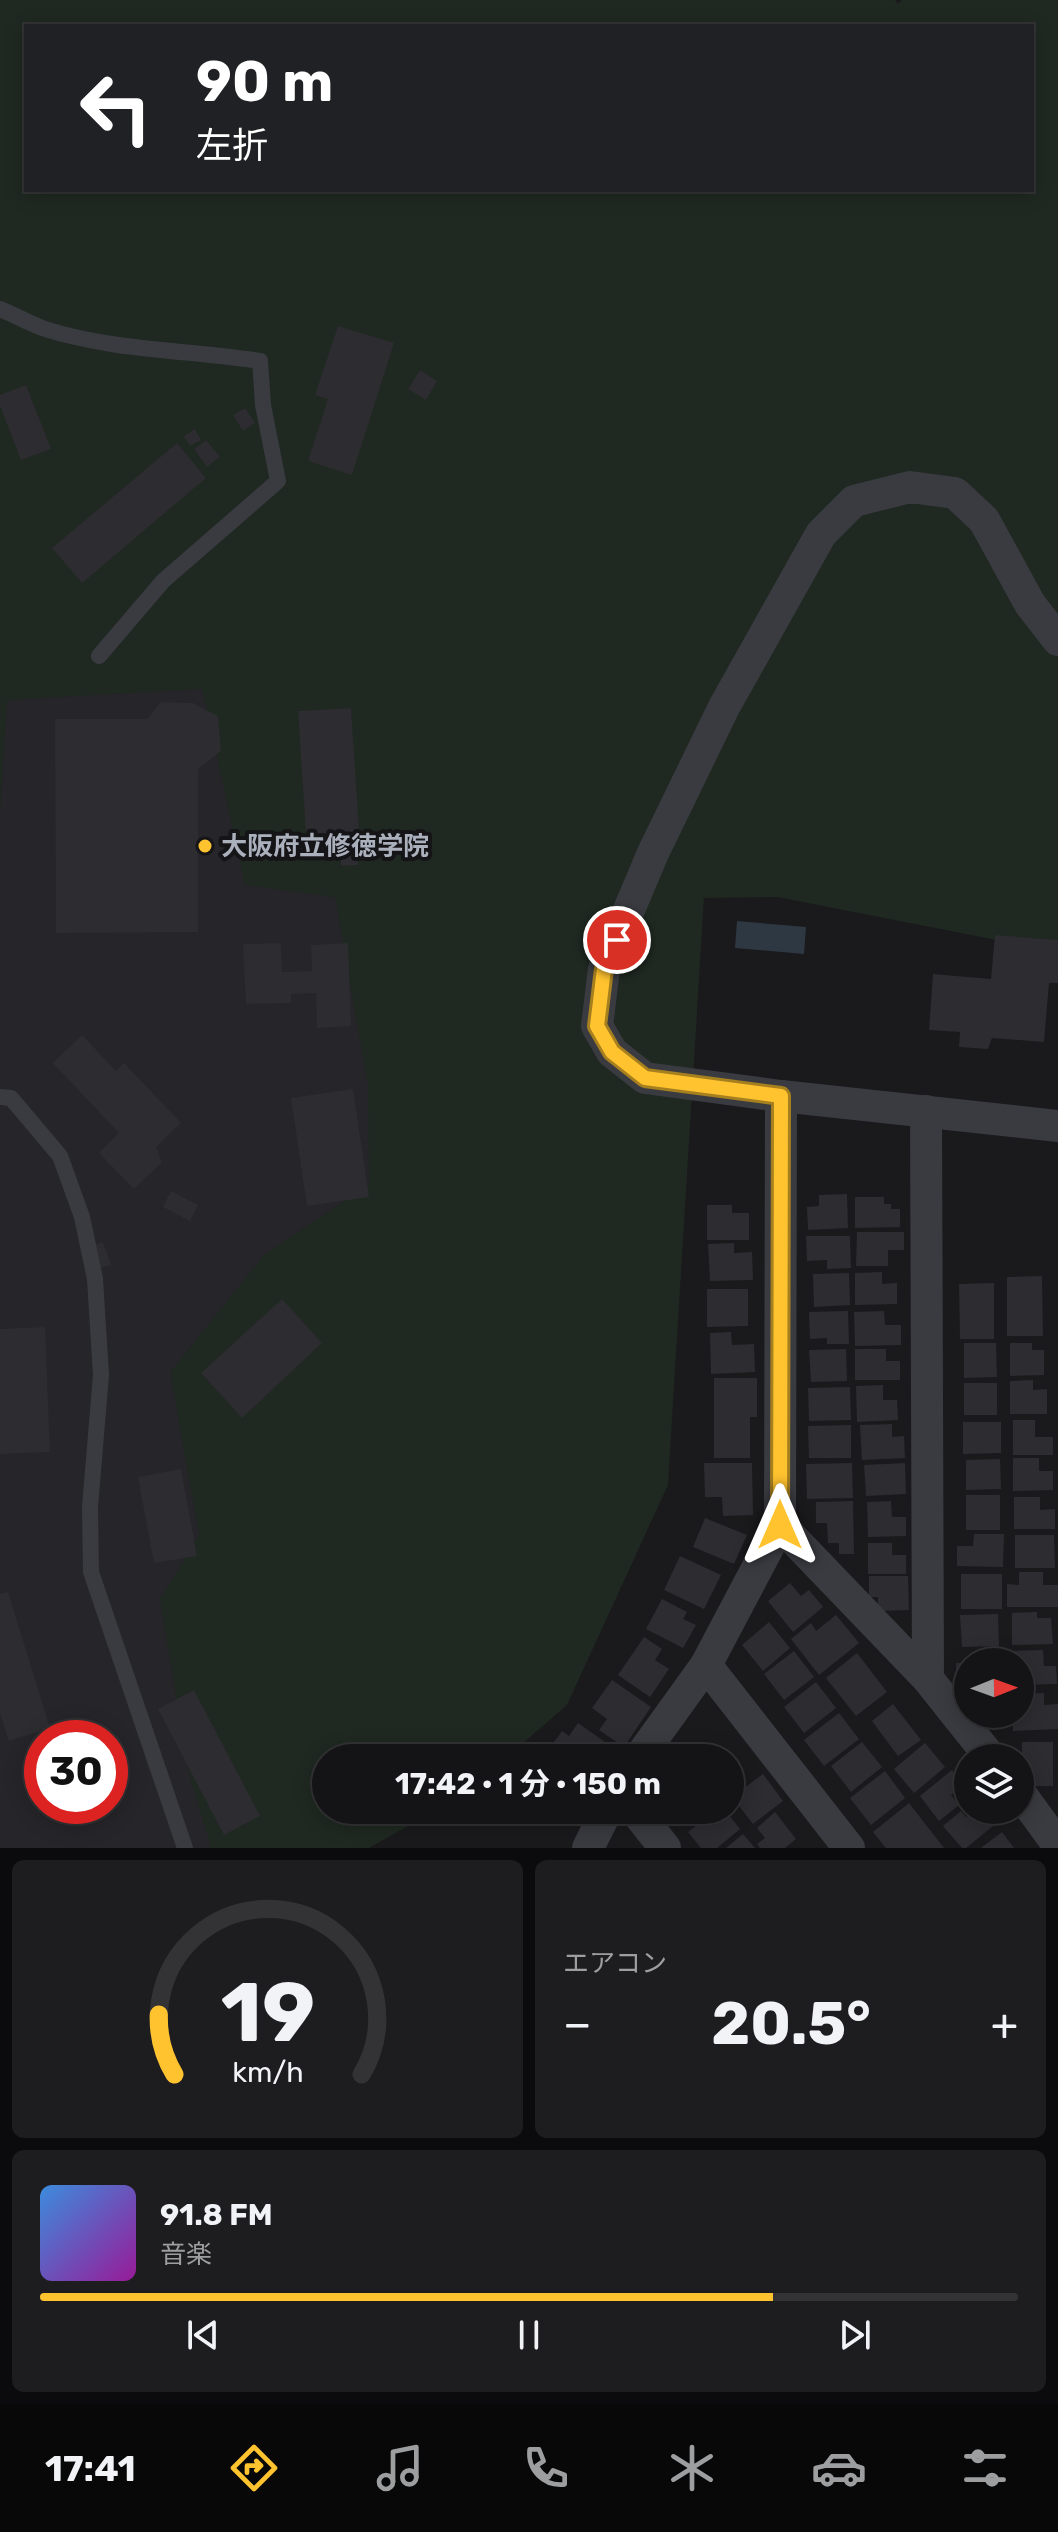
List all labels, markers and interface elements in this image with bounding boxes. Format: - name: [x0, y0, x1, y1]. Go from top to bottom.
- text: 90 m: [196, 49, 333, 115]
- icon: left: [64, 56, 168, 160]
- text: 左折: [196, 124, 268, 167]
- place label: 大阪府立修徳学院: [221, 831, 429, 862]
- marker: 大阪府立修徳学院: [196, 837, 214, 855]
- pin: [583, 906, 651, 974]
- icon: arrive: [595, 918, 639, 962]
- position arrow: [738, 1483, 822, 1567]
- north arrow: [954, 1648, 1034, 1728]
- map controls: [954, 1648, 1034, 1824]
- speed limit sign: 30: [24, 1720, 128, 1824]
- button: layers: [954, 1744, 1034, 1824]
- text: 17:42 · 1 分 · 150 m: [395, 1766, 661, 1802]
- text: エアコン: [563, 1948, 667, 1979]
- text: 19: [220, 1963, 315, 2062]
- text: 20.5°: [711, 1988, 871, 2059]
- text: −: [563, 1998, 592, 2050]
- text: +: [991, 1998, 1018, 2050]
- text: km/h: [232, 2055, 303, 2089]
- text: 91.8 FM: [160, 2197, 273, 2233]
- text: 音楽: [160, 2239, 212, 2270]
- icon: previous: [181, 2313, 225, 2357]
- icon: pause: [507, 2313, 551, 2357]
- icon: next: [833, 2313, 877, 2357]
- icon: directions: [226, 2440, 282, 2496]
- icon: music: [372, 2440, 428, 2496]
- icon: phone: [518, 2440, 574, 2496]
- icon: climate: [664, 2440, 720, 2496]
- icon: car: [811, 2440, 867, 2496]
- icon: filters: [957, 2440, 1013, 2496]
- text: 17:41: [45, 2447, 136, 2490]

